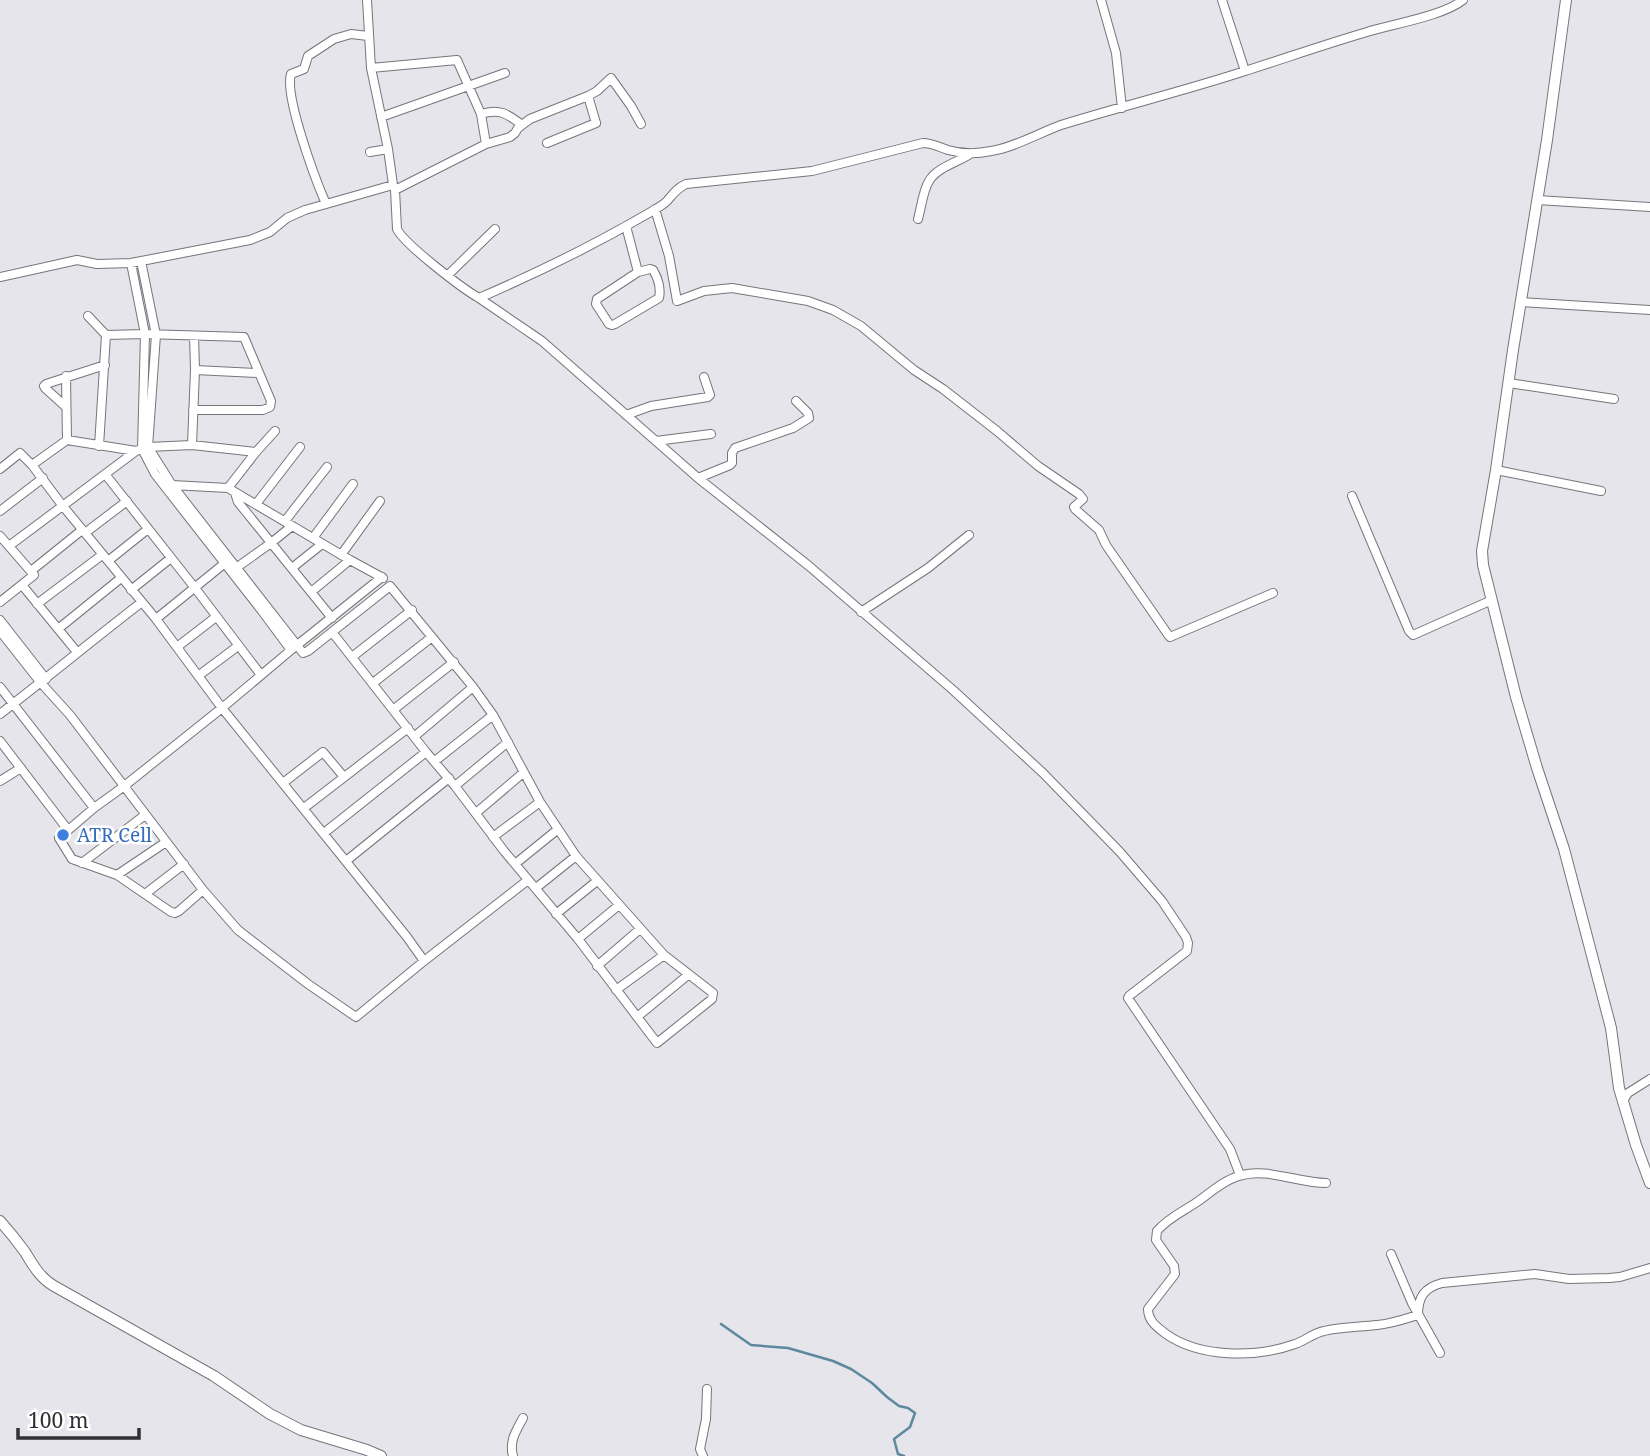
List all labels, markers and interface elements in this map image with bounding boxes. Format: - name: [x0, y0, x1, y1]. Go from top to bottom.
- place label: ATR Cell: [77, 822, 152, 848]
- marker: ATR Cell: [55, 827, 71, 843]
- scale bar: [18, 1396, 138, 1440]
- text: 100 m: [28, 1406, 89, 1434]

